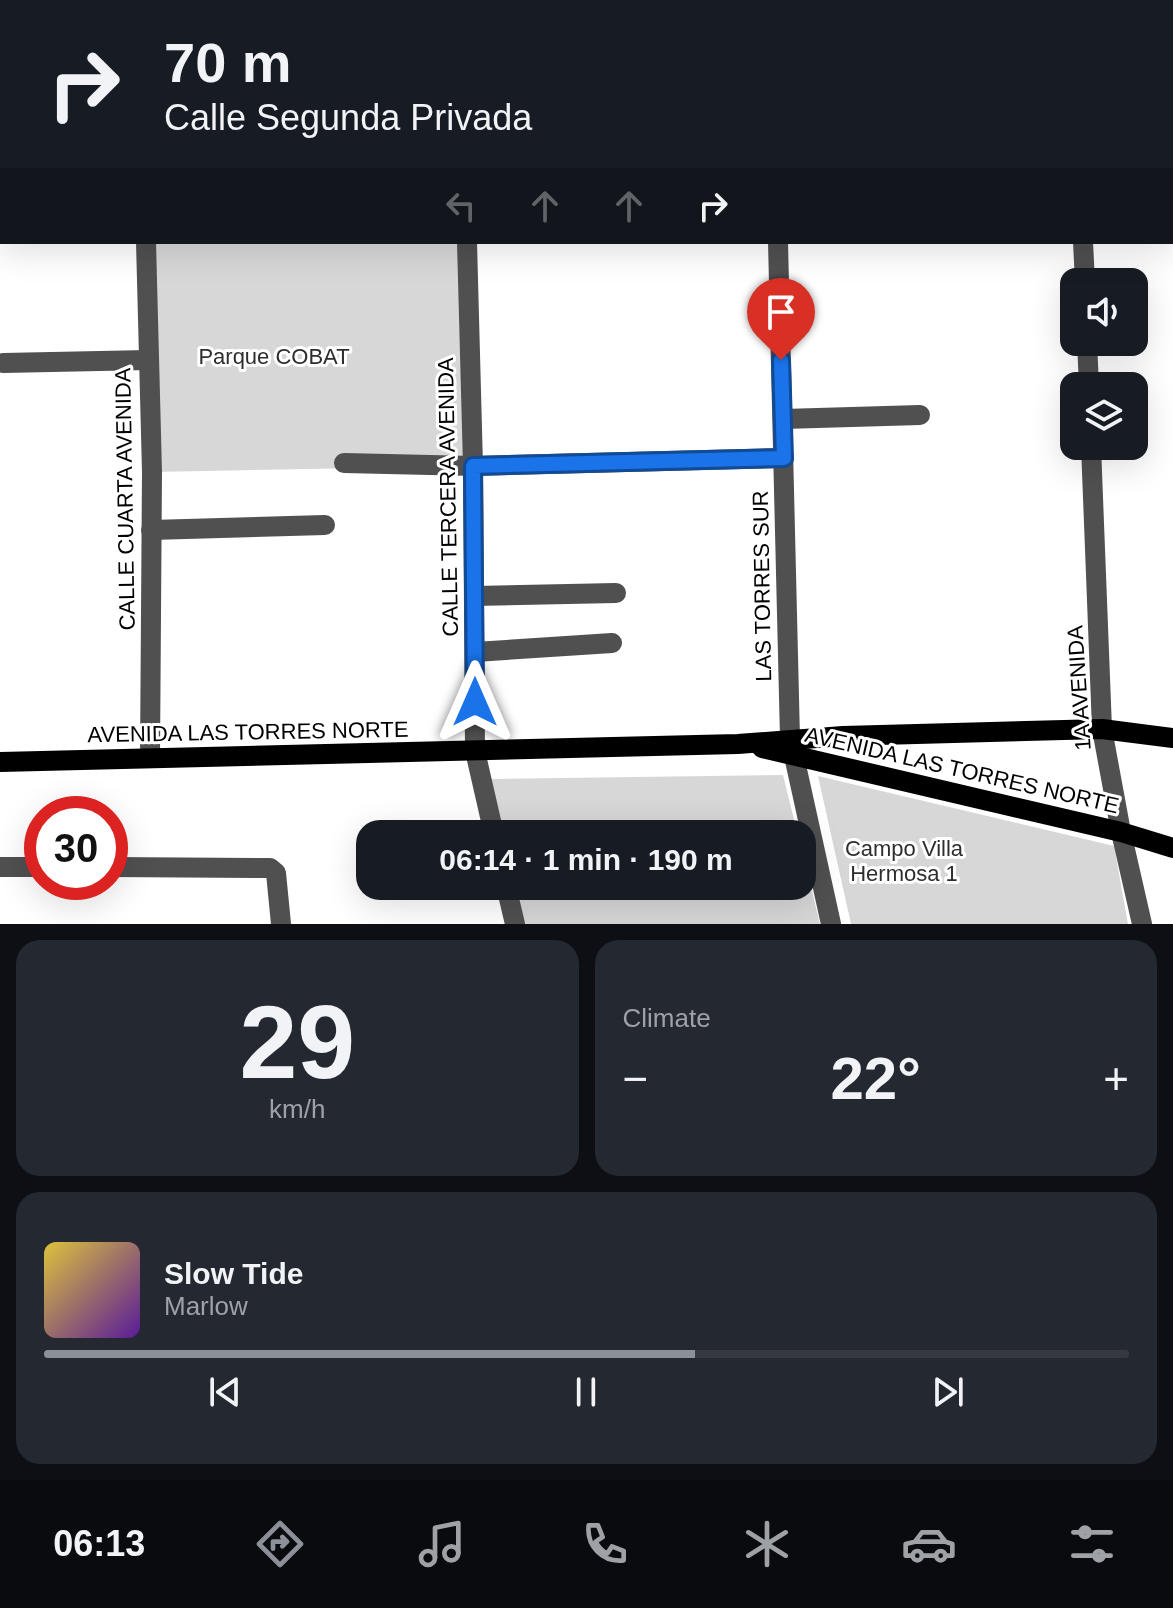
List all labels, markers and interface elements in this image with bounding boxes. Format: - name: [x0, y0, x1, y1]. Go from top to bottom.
- text: 70 m: [164, 31, 292, 94]
- icon: right: [32, 32, 136, 136]
- text: Calle Segunda Privada: [164, 97, 532, 138]
- icon: left: [439, 184, 483, 228]
- icon: ahead: [523, 184, 567, 228]
- icon: ahead: [607, 184, 651, 228]
- icon: right: [691, 184, 735, 228]
- map controls: [1060, 268, 1148, 460]
- button: sound: [1060, 268, 1148, 356]
- pin: [747, 278, 815, 360]
- icon: arrive: [759, 290, 803, 334]
- park label: Parque COBAT: [198, 344, 350, 369]
- street label: CALLE TERCERA AVENIDA: [433, 357, 463, 637]
- street label: CALLE CUARTA AVENIDA: [110, 367, 140, 631]
- button: layers: [1060, 372, 1148, 460]
- street label: LAS TORRES SUR: [748, 490, 776, 682]
- street label: 1A AVENIDA: [1062, 624, 1096, 751]
- position arrow: [433, 660, 517, 744]
- street label: AVENIDA LAS TORRES NORTE: [87, 717, 409, 747]
- street label: AVENIDA LAS TORRES NORTE: [803, 722, 1121, 818]
- speed limit sign: 30: [24, 796, 128, 900]
- park label: Campo Villa Hermosa 1: [845, 836, 964, 886]
- text: 06:14 · 1 min · 190 m: [439, 843, 733, 876]
- text: 29: [239, 984, 355, 1100]
- text: Climate: [623, 1003, 711, 1033]
- text: 22°: [830, 1045, 921, 1112]
- text: −: [623, 1054, 648, 1103]
- text: +: [1103, 1054, 1129, 1103]
- text: km/h: [269, 1094, 325, 1124]
- text: Slow Tide: [164, 1257, 303, 1290]
- text: Marlow: [164, 1291, 248, 1321]
- icon: previous: [203, 1370, 247, 1414]
- icon: pause: [564, 1370, 608, 1414]
- icon: next: [926, 1370, 970, 1414]
- icon: directions: [252, 1516, 308, 1572]
- icon: music: [414, 1516, 470, 1572]
- icon: phone: [577, 1516, 633, 1572]
- icon: climate: [739, 1516, 795, 1572]
- icon: car: [901, 1516, 957, 1572]
- icon: filters: [1064, 1516, 1120, 1572]
- text: 06:13: [53, 1523, 145, 1564]

